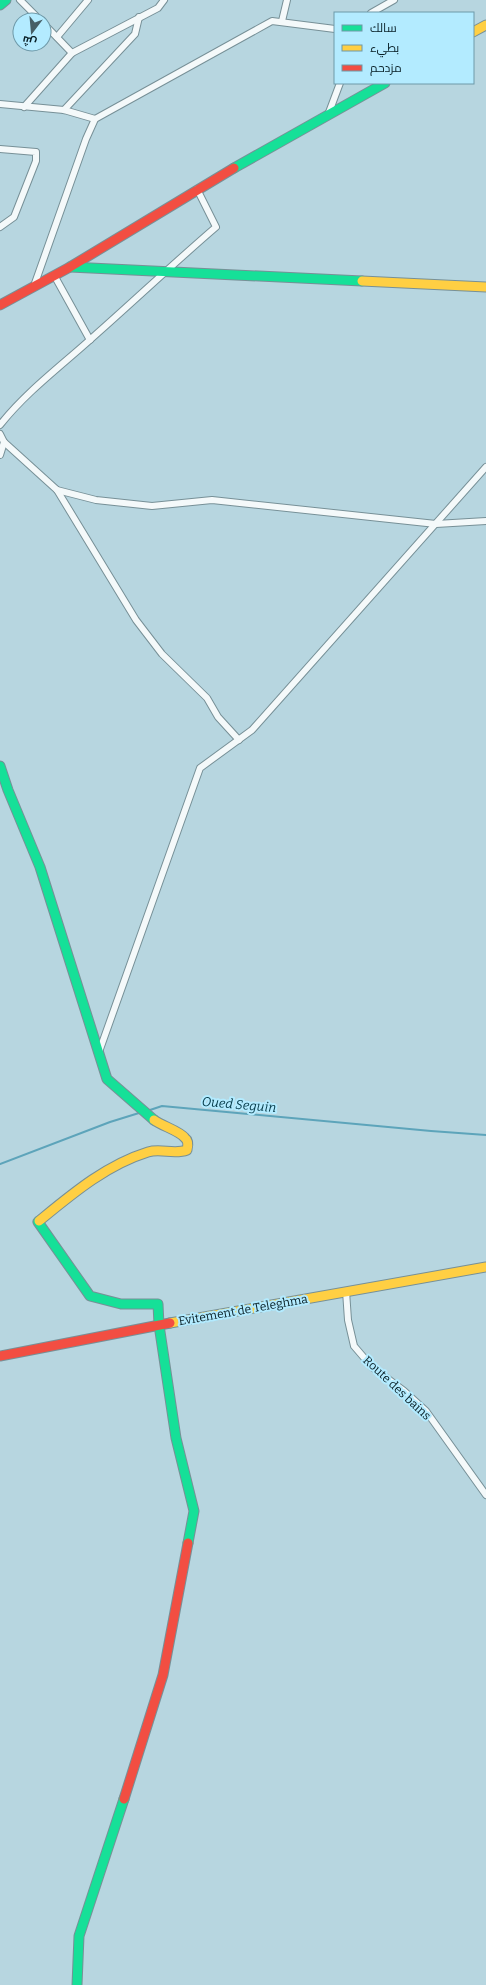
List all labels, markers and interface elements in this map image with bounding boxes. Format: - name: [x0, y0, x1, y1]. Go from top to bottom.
- north arrow: [12, 12, 52, 52]
- legend: [334, 12, 474, 84]
- text: سالك: [370, 21, 397, 35]
- text: ش: [21, 33, 38, 49]
- text: بطيء: [370, 41, 399, 58]
- text: مزدحم: [370, 61, 402, 76]
- water label: Oued Seguin: [201, 1094, 277, 1115]
- street label: Evitement de Teleghma: [177, 1292, 309, 1328]
- street label: Route des bains: [360, 1353, 434, 1423]

